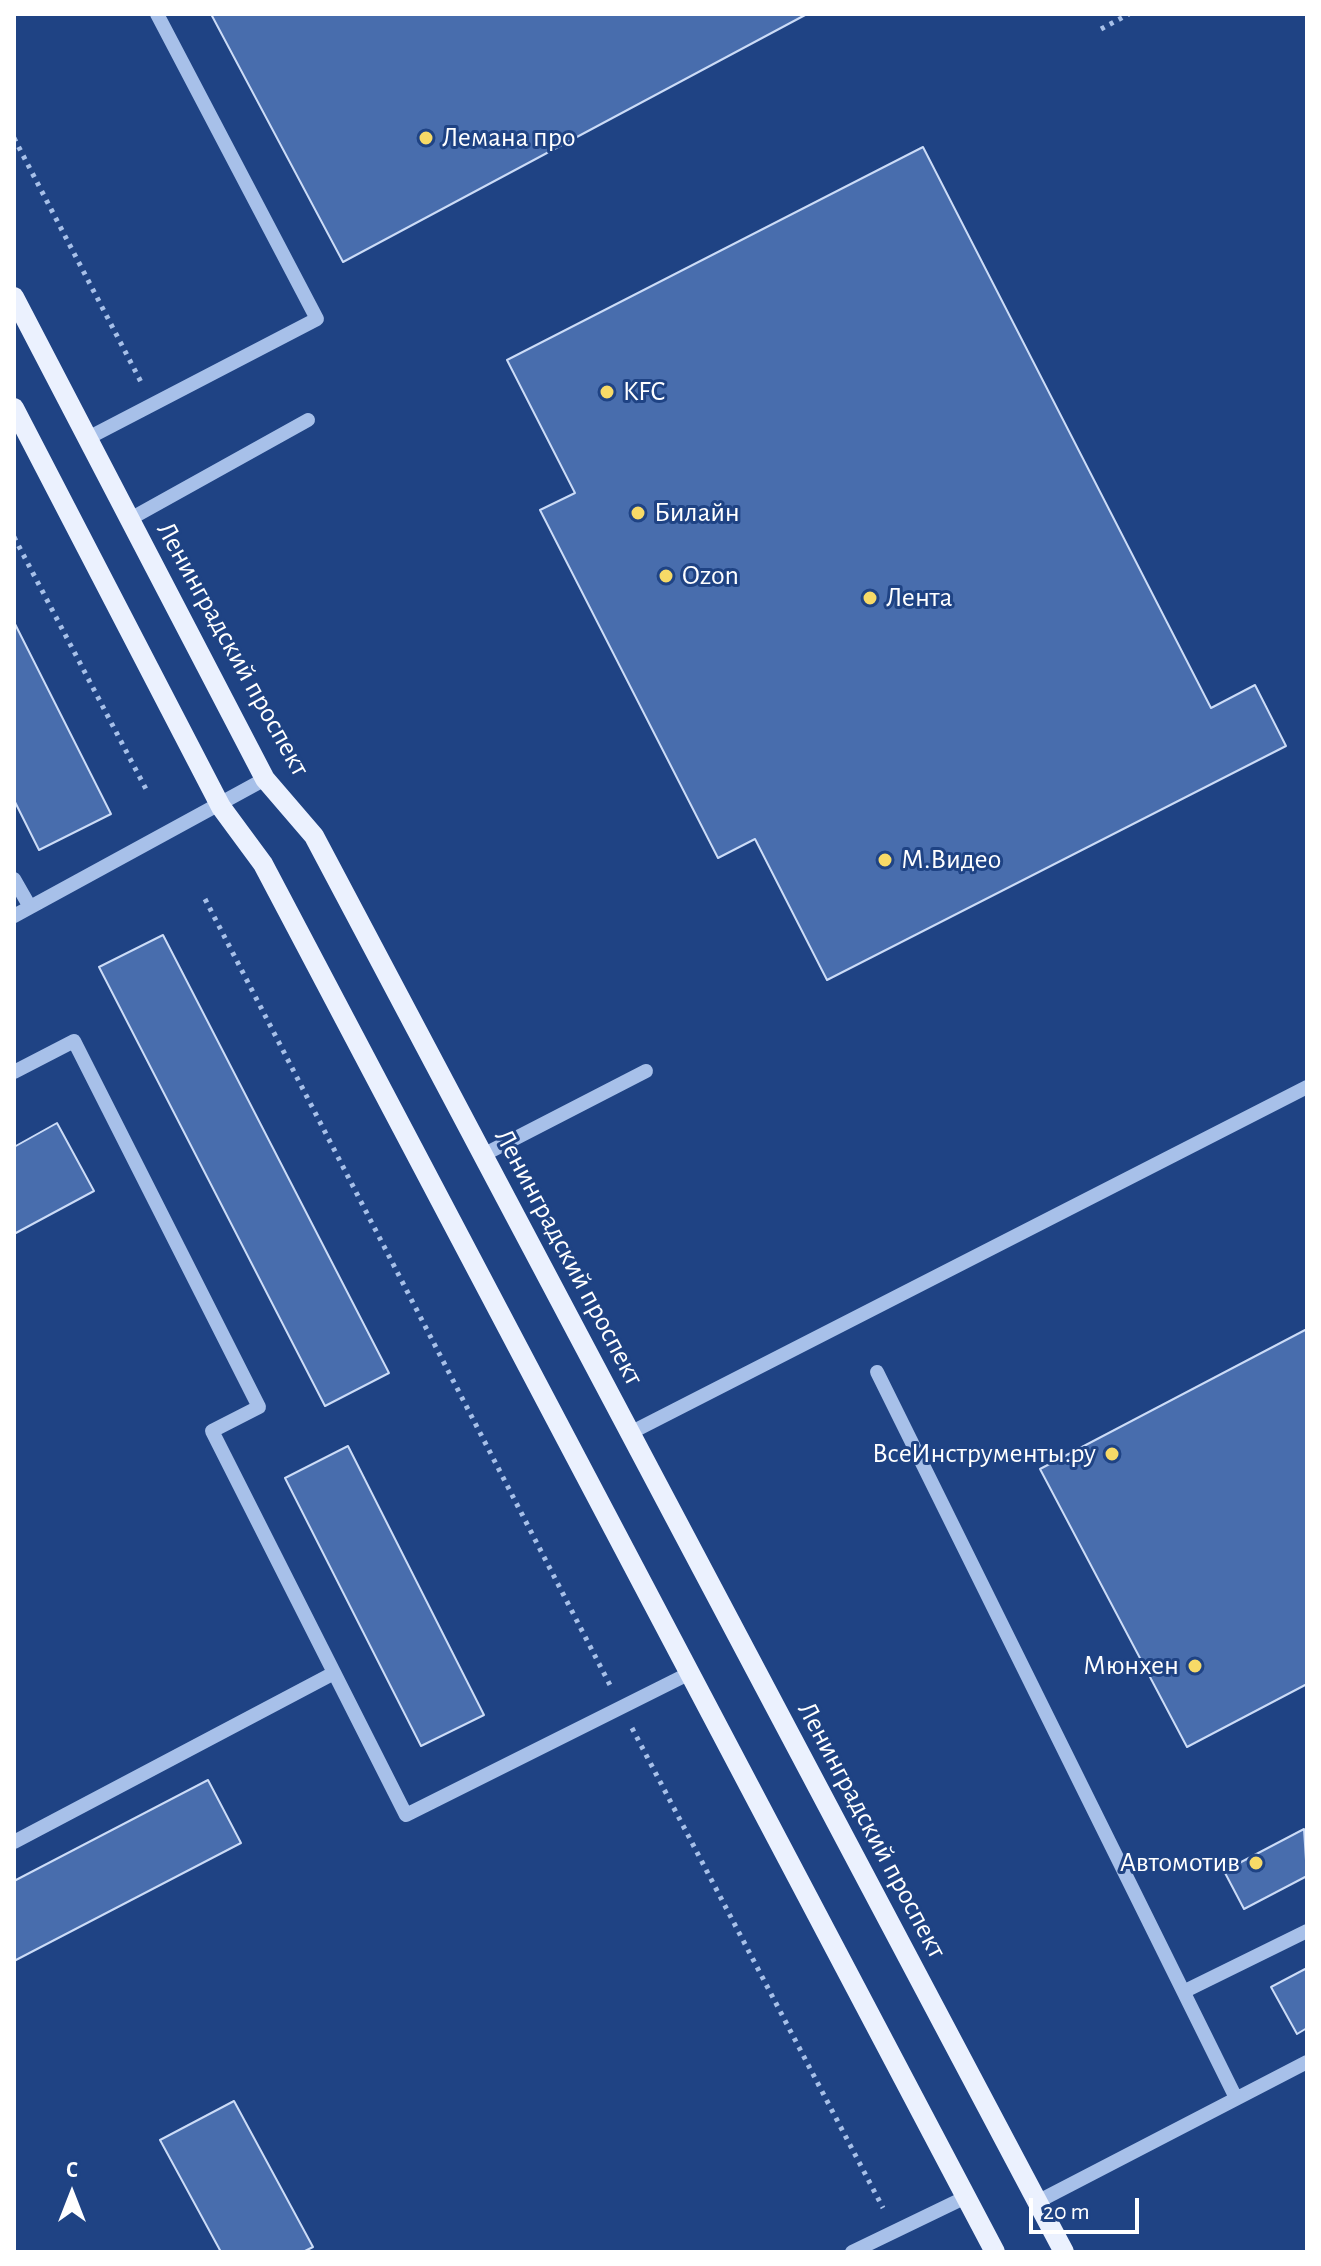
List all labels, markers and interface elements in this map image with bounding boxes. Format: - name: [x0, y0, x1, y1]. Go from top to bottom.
- place label: Лемана про: [442, 121, 576, 155]
- marker: Лемана про: [417, 129, 435, 147]
- place label: KFC: [623, 375, 665, 409]
- marker: KFC: [598, 383, 616, 401]
- place label: Билайн: [654, 496, 740, 530]
- marker: Билайн: [629, 504, 647, 522]
- street label: Ленинградский проспект: [149, 516, 317, 782]
- place label: Ozon: [682, 559, 739, 593]
- marker: Ozon: [657, 567, 675, 585]
- place label: Лента: [886, 581, 952, 615]
- marker: Лента: [861, 589, 879, 607]
- place label: М.Видео: [901, 843, 1001, 877]
- marker: М.Видео: [876, 851, 894, 869]
- street label: Ленинградский проспект: [487, 1123, 651, 1391]
- place label: ВсеИнструменты.ру: [872, 1437, 1096, 1471]
- marker: ВсеИнструменты.ру: [1103, 1445, 1121, 1463]
- place label: Мюнхен: [1083, 1649, 1179, 1683]
- marker: Мюнхен: [1186, 1657, 1204, 1675]
- street label: Ленинградский проспект: [790, 1696, 954, 1964]
- place label: Автомотив: [1120, 1846, 1240, 1880]
- marker: Автомотив: [1247, 1854, 1265, 1872]
- north arrow: [32, 2154, 112, 2234]
- text: С: [66, 2159, 78, 2181]
- scale bar: [1033, 2182, 1143, 2232]
- text: 20 m: [1043, 2200, 1090, 2224]

